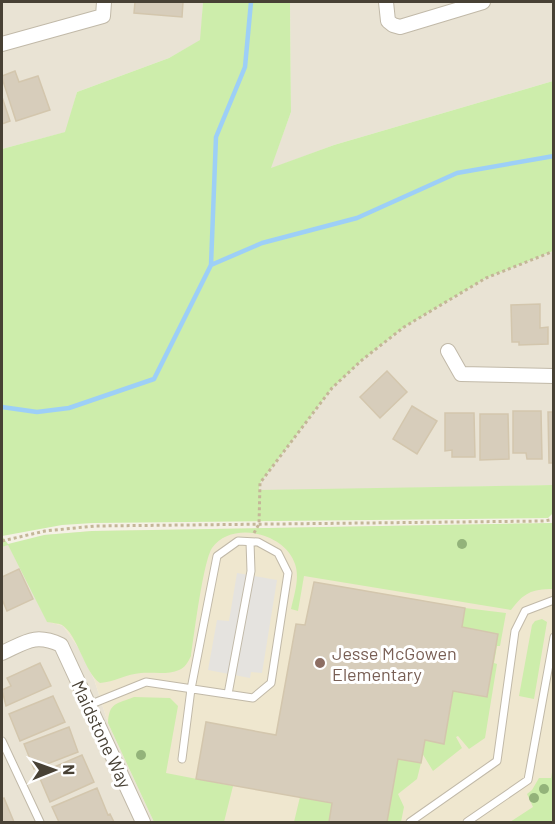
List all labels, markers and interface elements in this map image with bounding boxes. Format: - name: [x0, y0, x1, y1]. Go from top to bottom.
- place label: Jesse McGowen Elementary: [332, 642, 457, 685]
- marker: Jesse McGowen Elementary: [313, 656, 327, 670]
- street label: Maidstone Way: [67, 677, 137, 791]
- north arrow: [24, 740, 84, 800]
- text: N: [60, 764, 79, 775]

